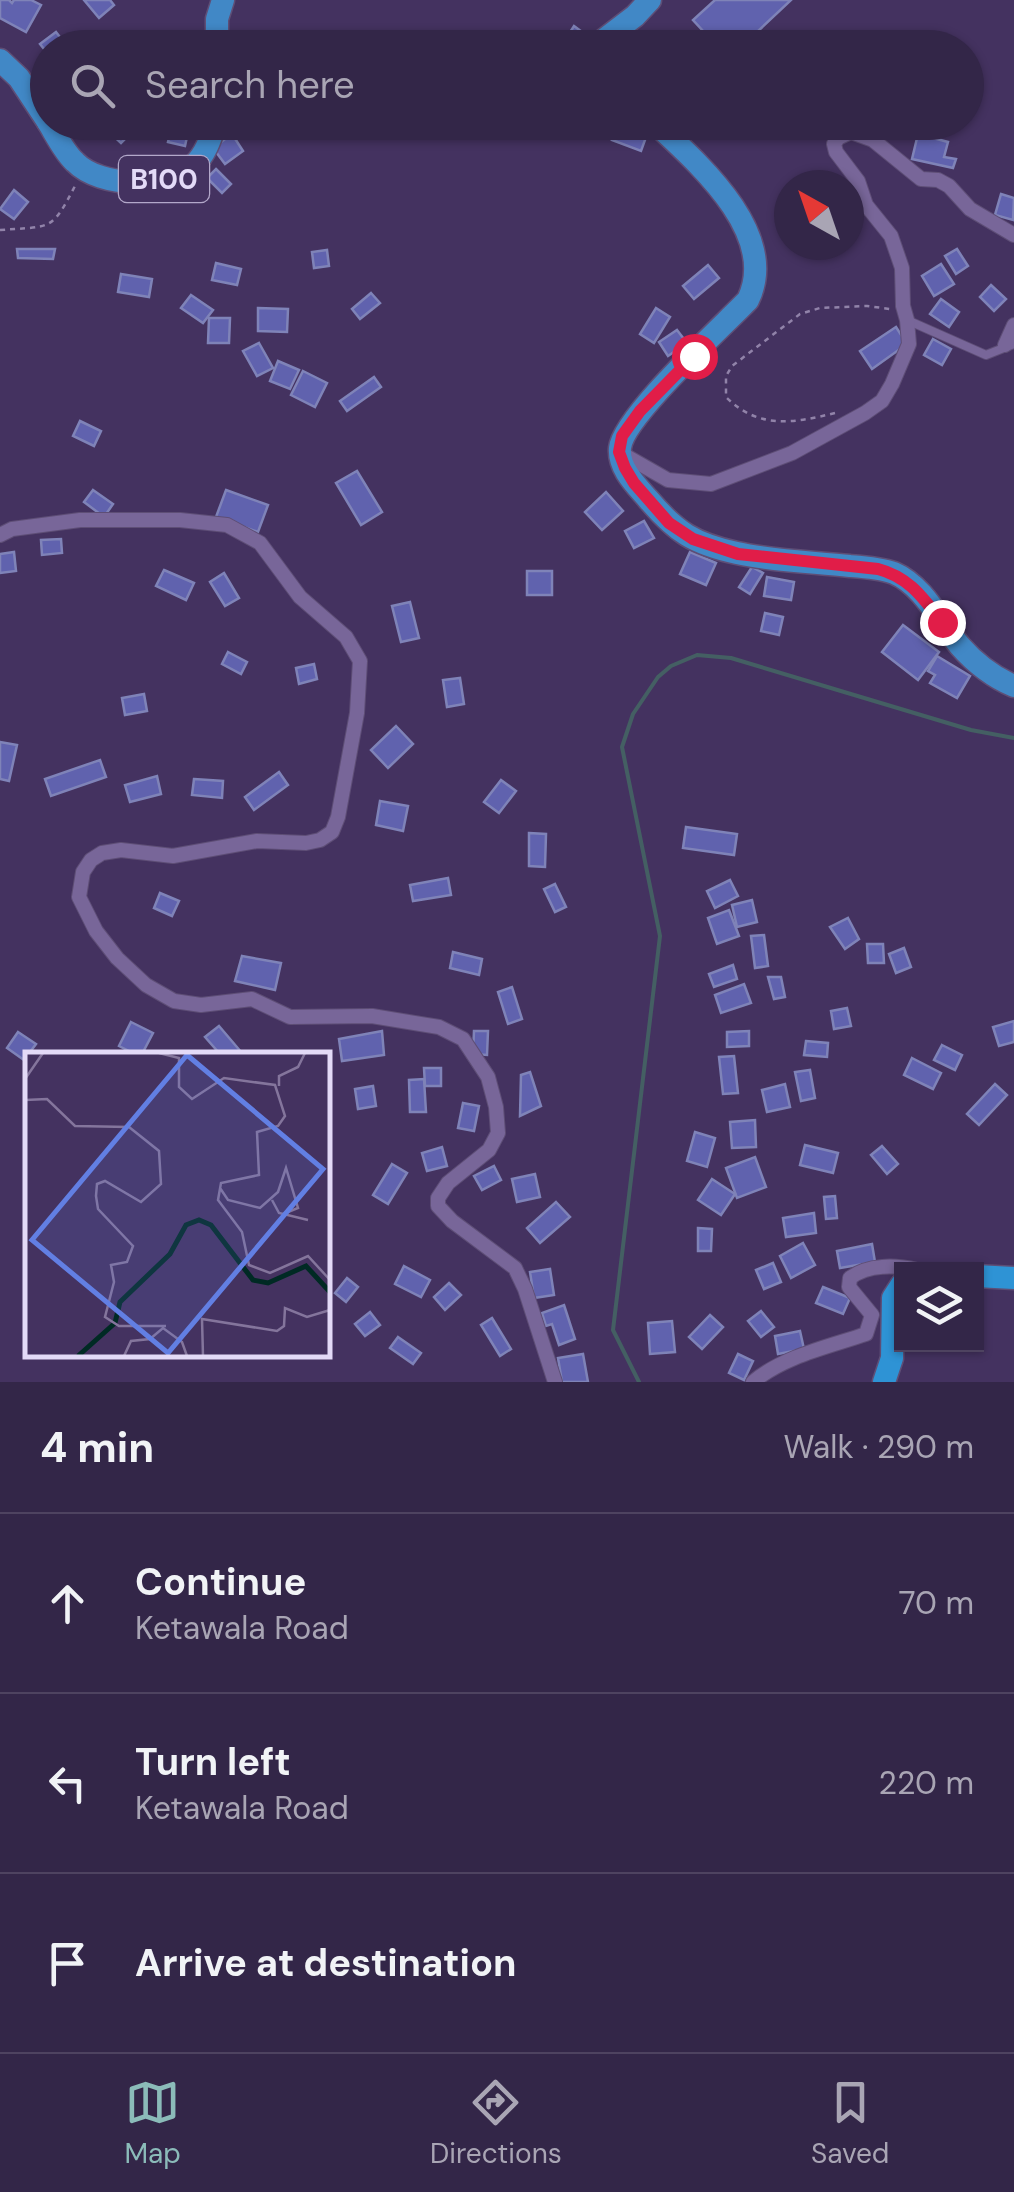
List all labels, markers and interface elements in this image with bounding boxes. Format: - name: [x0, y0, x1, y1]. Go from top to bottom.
- search box: [30, 30, 984, 140]
- icon: search: [65, 58, 120, 113]
- text: Search here: [145, 60, 355, 110]
- road number: B100: [119, 156, 209, 202]
- north arrow: [774, 170, 864, 260]
- route start: [672, 334, 718, 380]
- route end: [920, 600, 966, 646]
- inset map: [25, 1052, 330, 1357]
- map controls: [894, 1262, 984, 1352]
- button: layers: [894, 1262, 984, 1352]
- text: 4 min: [40, 1420, 154, 1475]
- text: Walk · 290 m: [783, 1426, 974, 1468]
- text: Continue: [135, 1557, 306, 1607]
- icon: ahead: [40, 1576, 95, 1631]
- text: 70 m: [898, 1582, 974, 1624]
- text: Ketawala Road: [135, 1607, 349, 1649]
- text: Turn left: [135, 1737, 291, 1787]
- icon: left: [40, 1756, 95, 1811]
- text: 220 m: [879, 1762, 974, 1804]
- text: Ketawala Road: [135, 1787, 349, 1829]
- icon: arrive: [40, 1936, 95, 1991]
- text: Arrive at destination: [135, 1938, 517, 1988]
- tab: Map: [125, 2075, 181, 2172]
- tab: Directions: [430, 2075, 562, 2172]
- tab: Saved: [811, 2075, 889, 2172]

